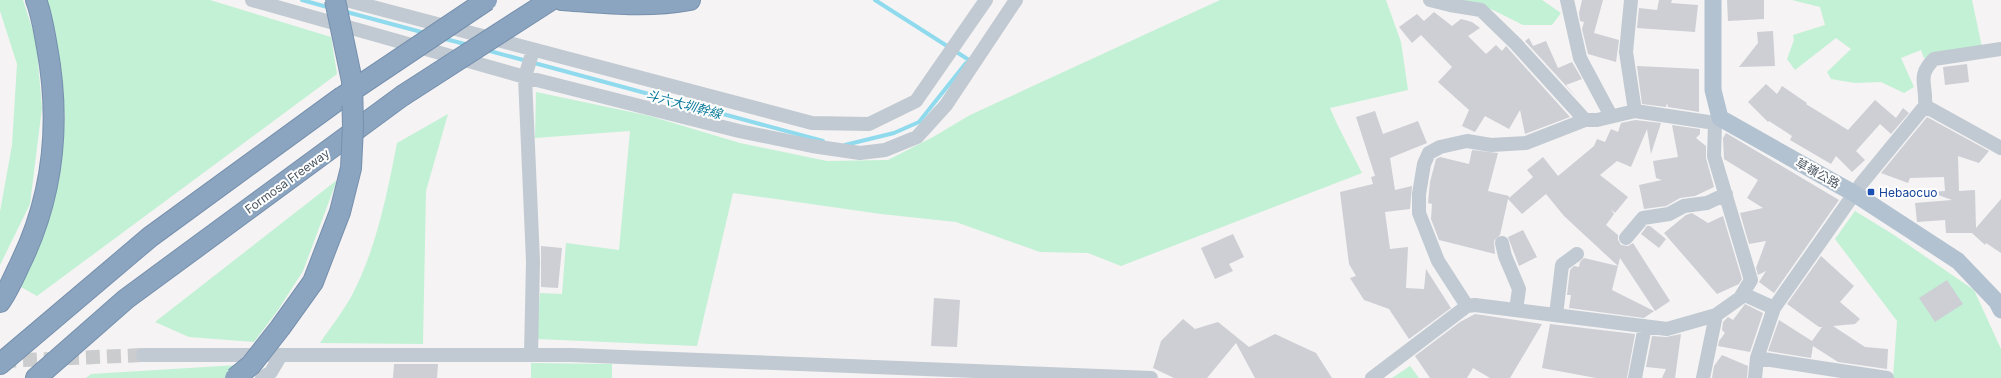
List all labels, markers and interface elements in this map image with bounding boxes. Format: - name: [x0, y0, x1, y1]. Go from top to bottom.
- water label: 斗六大圳幹線: [644, 86, 726, 122]
- street label: Formosa Freeway: [242, 145, 332, 217]
- street label: 草嶺公路: [1793, 155, 1843, 191]
- place label: Hebaocuo: [1879, 185, 1937, 200]
- marker: Hebaocuo: [1866, 187, 1876, 197]

